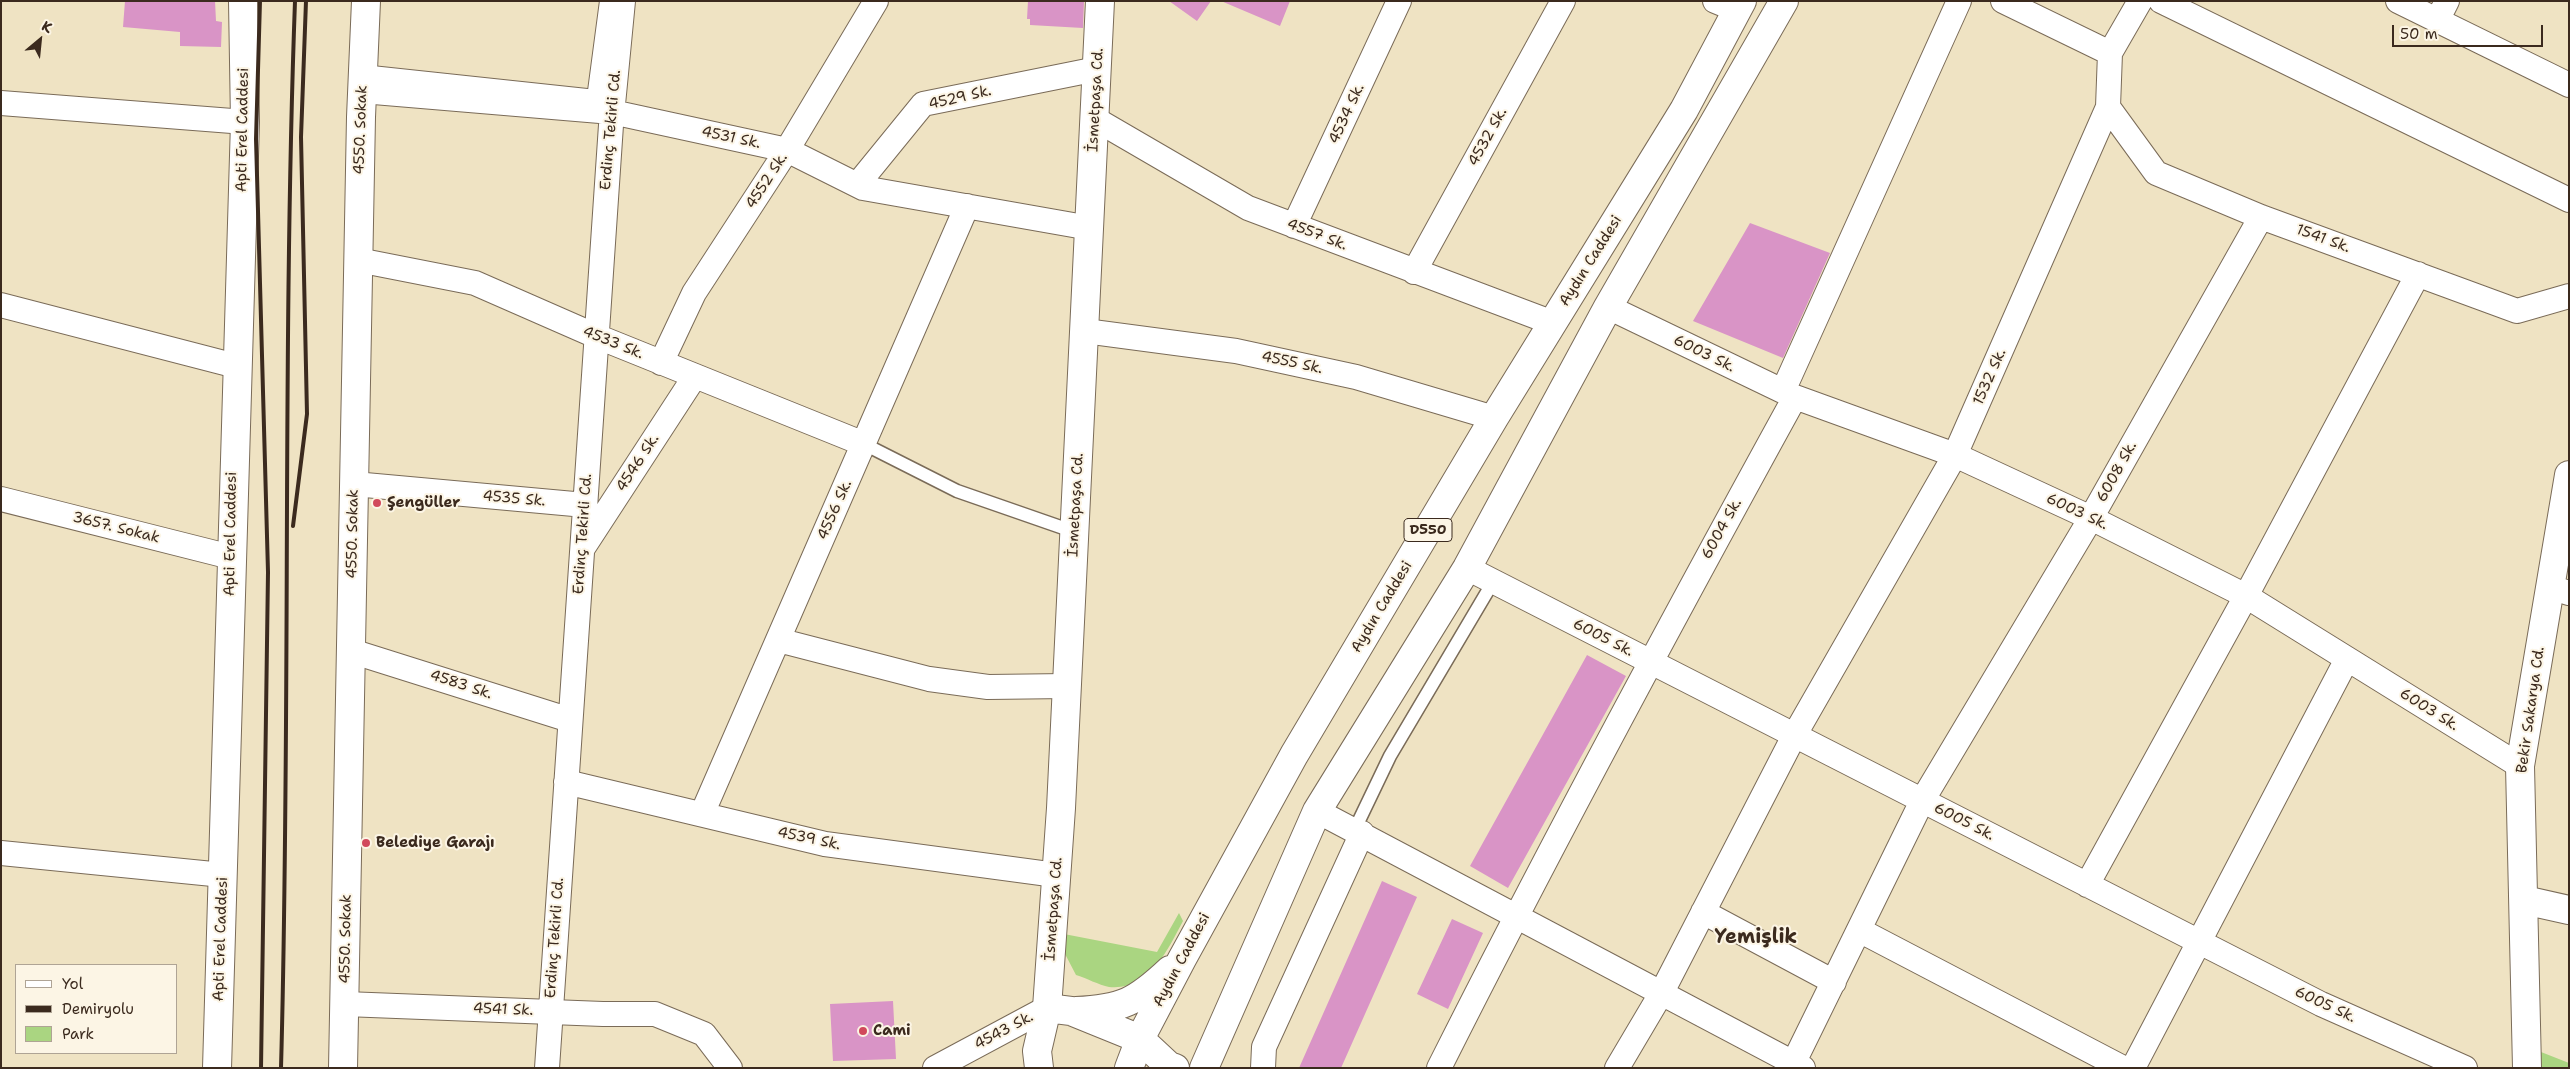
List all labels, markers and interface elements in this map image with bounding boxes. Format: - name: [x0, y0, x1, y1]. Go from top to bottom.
- north arrow: [15, 15, 65, 65]
- scale bar: [2395, 15, 2546, 47]
- text: K: [39, 17, 55, 37]
- text: 50 m: [2400, 24, 2438, 44]
- street label: İsmetpaşa Cd.: [1084, 48, 1108, 152]
- street label: Apti Erel Caddesi: [233, 68, 253, 192]
- street label: Erdinç Tekirli Cd.: [597, 69, 625, 191]
- street label: 4534 Sk.: [1325, 81, 1369, 147]
- street label: 4529 Sk.: [927, 82, 993, 114]
- street label: 4550. Sokak: [350, 85, 372, 175]
- street label: 4532 Sk.: [1465, 105, 1511, 169]
- street label: 4531 Sk.: [700, 123, 762, 153]
- street label: 4552 Sk.: [742, 150, 792, 212]
- street label: Aydın Caddesi: [1556, 212, 1626, 310]
- street label: 4557 Sk.: [1284, 215, 1350, 255]
- street label: 1541 Sk.: [2293, 221, 2353, 257]
- street label: 4533 Sk.: [580, 323, 646, 363]
- street label: 6003 Sk.: [1670, 331, 1738, 377]
- street label: 1532 Sk.: [1970, 346, 2010, 408]
- street label: 4555 Sk.: [1260, 348, 1324, 378]
- street label: 4546 Sk.: [613, 431, 663, 495]
- street label: 6008 Sk.: [2093, 438, 2141, 506]
- street label: İsmetpaşa Cd.: [1064, 453, 1088, 557]
- street label: Apti Erel Caddesi: [221, 472, 241, 596]
- street label: Erdinç Tekirli Cd.: [570, 473, 596, 595]
- street label: 4556 Sk.: [814, 477, 856, 543]
- street label: 4535 Sk.: [482, 487, 546, 511]
- street label: 4550. Sokak: [343, 489, 363, 579]
- street label: 6003 Sk.: [2043, 490, 2111, 534]
- place label: Şengüller: [387, 494, 460, 512]
- street label: 6004 Sk.: [1698, 496, 1746, 562]
- marker: Şengüller: [371, 497, 383, 509]
- street label: 3657. Sokak: [70, 508, 162, 548]
- road number: D550: [1404, 518, 1452, 542]
- street label: Aydın Caddesi: [1348, 558, 1416, 656]
- street label: 6005 Sk.: [1570, 615, 1636, 661]
- street label: Bekir Sakarya Cd.: [2513, 645, 2549, 775]
- street label: 4583 Sk.: [428, 666, 494, 704]
- street label: 6003 Sk.: [2396, 685, 2462, 735]
- street label: 6005 Sk.: [1931, 799, 1997, 845]
- street label: 4539 Sk.: [776, 824, 842, 854]
- place label: Belediye Garajı: [376, 834, 495, 852]
- marker: Belediye Garajı: [360, 837, 372, 849]
- street label: İsmetpaşa Cd.: [1041, 856, 1067, 962]
- street label: Apti Erel Caddesi: [210, 876, 232, 1002]
- street label: Erdinç Tekirli Cd.: [542, 877, 568, 999]
- street label: 4550. Sokak: [336, 894, 356, 984]
- street label: Aydın Caddesi: [1150, 910, 1214, 1010]
- district label: Yemişlik: [1715, 926, 1797, 950]
- legend: [15, 964, 178, 1054]
- text: Yol: [62, 974, 83, 994]
- street label: 6005 Sk.: [2292, 983, 2358, 1027]
- text: Demiryolu: [62, 999, 134, 1019]
- street label: 4541 Sk.: [473, 1000, 533, 1020]
- street label: 4543 Sk.: [971, 1008, 1037, 1054]
- place label: Cami: [873, 1022, 911, 1040]
- text: Park: [62, 1024, 94, 1044]
- marker: Cami: [857, 1025, 869, 1037]

